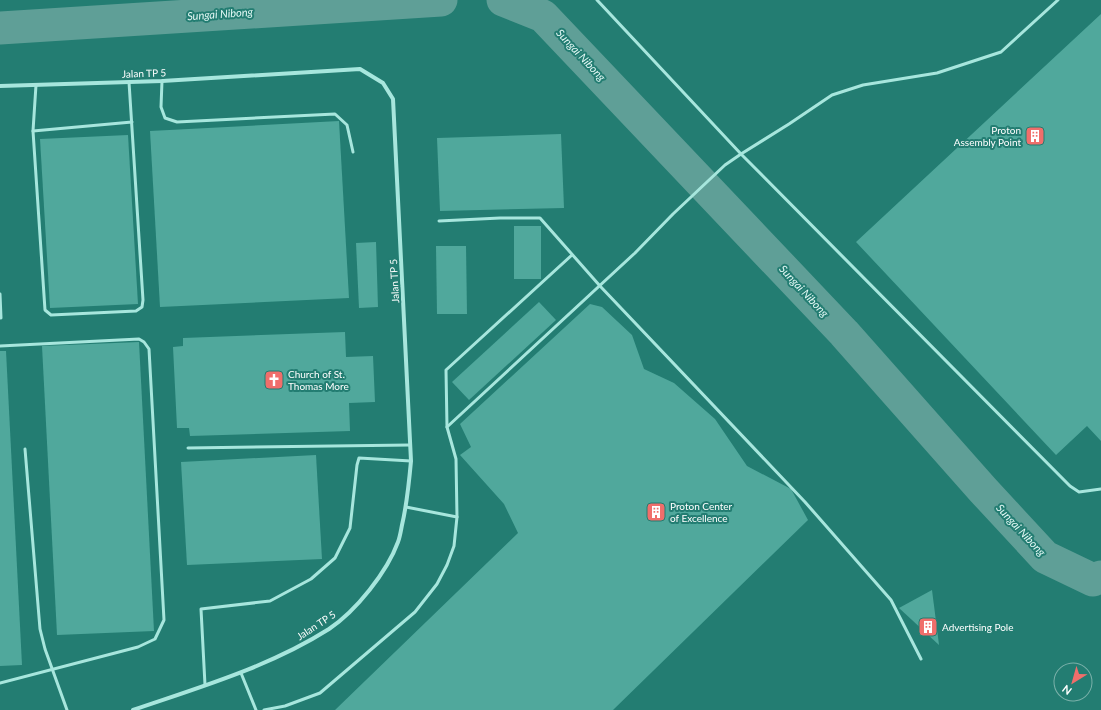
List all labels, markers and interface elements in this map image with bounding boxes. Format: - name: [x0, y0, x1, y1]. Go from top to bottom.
- water label: Sungai Nibong: [187, 5, 254, 22]
- water label: Sungai Nibong: [554, 26, 609, 84]
- street label: Jalan TP 5: [122, 66, 166, 80]
- place label: Proton Assembly Point: [954, 124, 1021, 148]
- building icon: Proton Assembly Point: [1024, 125, 1046, 147]
- street label: Jalan TP 5: [387, 258, 401, 303]
- water label: Sungai Nibong: [777, 262, 832, 320]
- place label: Church of St. Thomas More: [288, 368, 349, 392]
- church icon: Church of St. Thomas More: [263, 369, 285, 391]
- place label: Proton Center of Excellence: [670, 500, 733, 524]
- building icon: Proton Center of Excellence: [645, 501, 667, 523]
- water label: Sungai Nibong: [994, 501, 1049, 559]
- street label: Jalan TP 5: [294, 608, 338, 642]
- building icon: Advertising Pole: [917, 616, 939, 638]
- place label: Advertising Pole: [942, 621, 1013, 633]
- north arrow: [1053, 662, 1093, 702]
- text: N: [1059, 683, 1074, 698]

